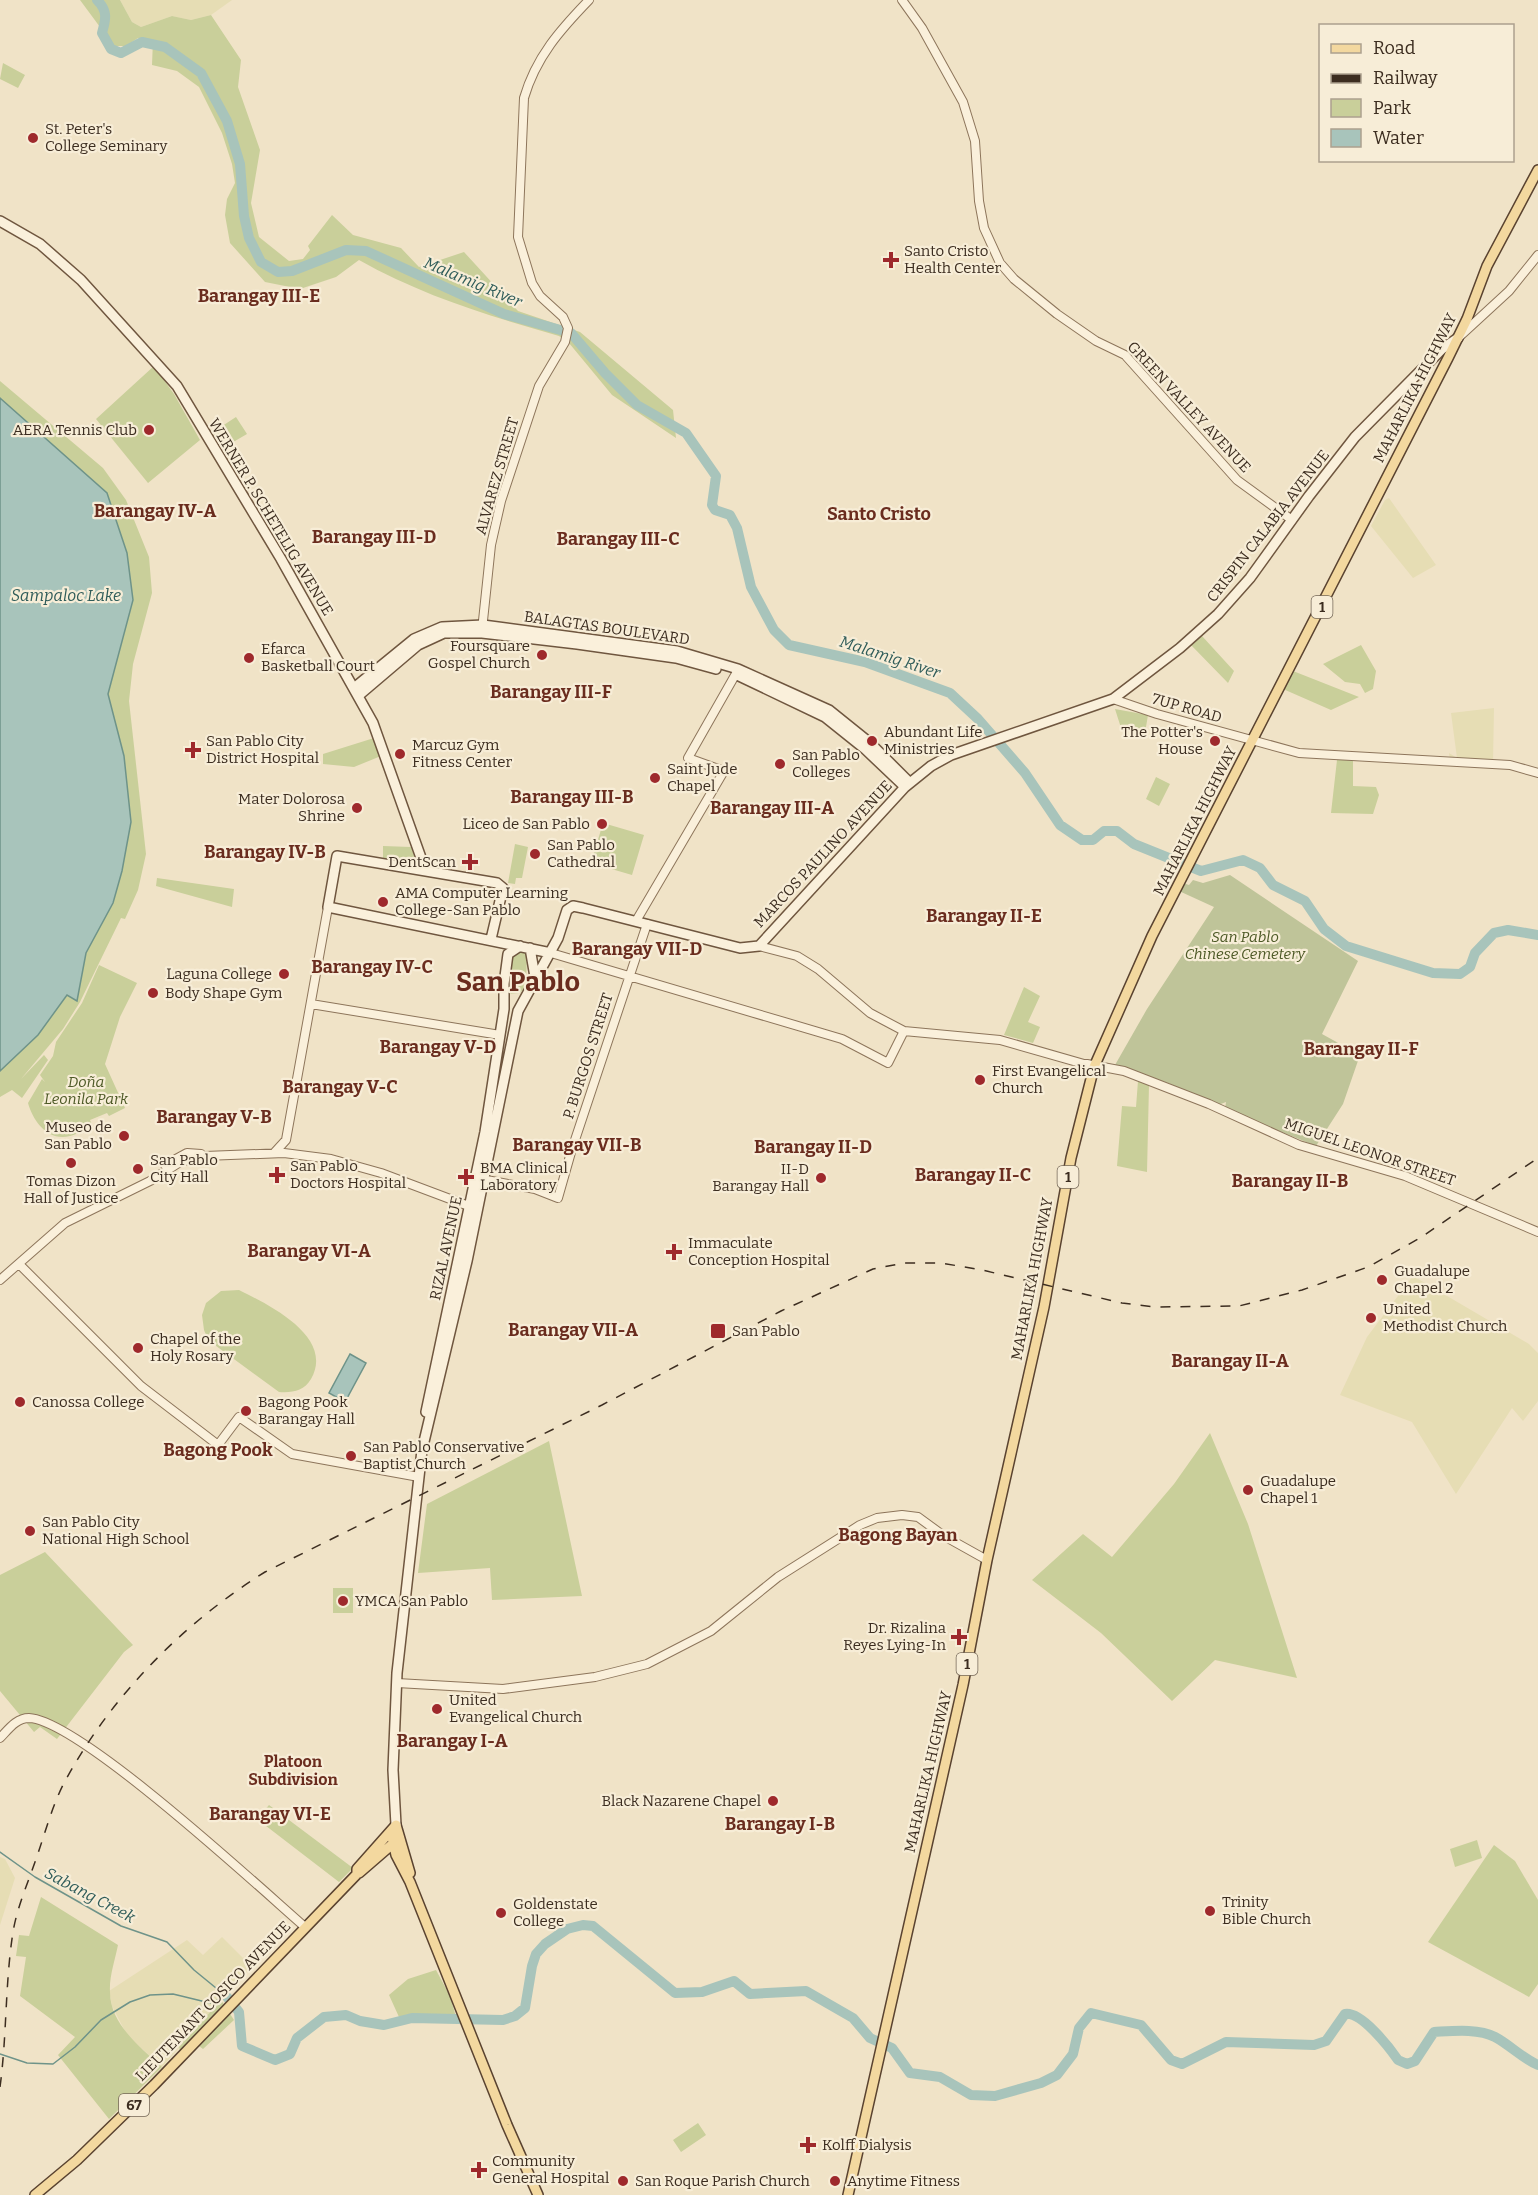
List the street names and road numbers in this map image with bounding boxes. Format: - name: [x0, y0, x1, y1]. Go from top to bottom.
- street label: MAHARLIKA HIGHWAY: [1369, 310, 1461, 466]
- street label: GREEN VALLEY AVENUE: [1124, 338, 1254, 476]
- street label: WERNER P. SCHETELIG AVENUE: [205, 415, 337, 619]
- street label: ALVAREZ STREET: [472, 415, 522, 537]
- street label: CRISPIN CALABIA AVENUE: [1203, 446, 1333, 606]
- road number: 1: [1312, 596, 1332, 618]
- street label: BALAGTAS BOULEVARD: [523, 607, 691, 649]
- street label: 7UP ROAD: [1150, 689, 1224, 727]
- street label: MAHARLIKA HIGHWAY: [1149, 743, 1241, 899]
- street label: MARCOS PAULINO AVENUE: [750, 777, 896, 931]
- street label: P. BURGOS STREET: [559, 991, 617, 1121]
- street label: MIGUEL LEONOR STREET: [1282, 1114, 1458, 1190]
- road number: 1: [1058, 1166, 1078, 1188]
- street label: RIZAL AVENUE: [426, 1194, 466, 1302]
- street label: MAHARLIKA HIGHWAY: [1007, 1196, 1057, 1362]
- road number: 1: [956, 1653, 978, 1675]
- street label: MAHARLIKA HIGHWAY: [901, 1689, 955, 1854]
- street label: LIEUTENANT COSICO AVENUE: [132, 1917, 294, 2085]
- road number: 67: [119, 2094, 149, 2116]

